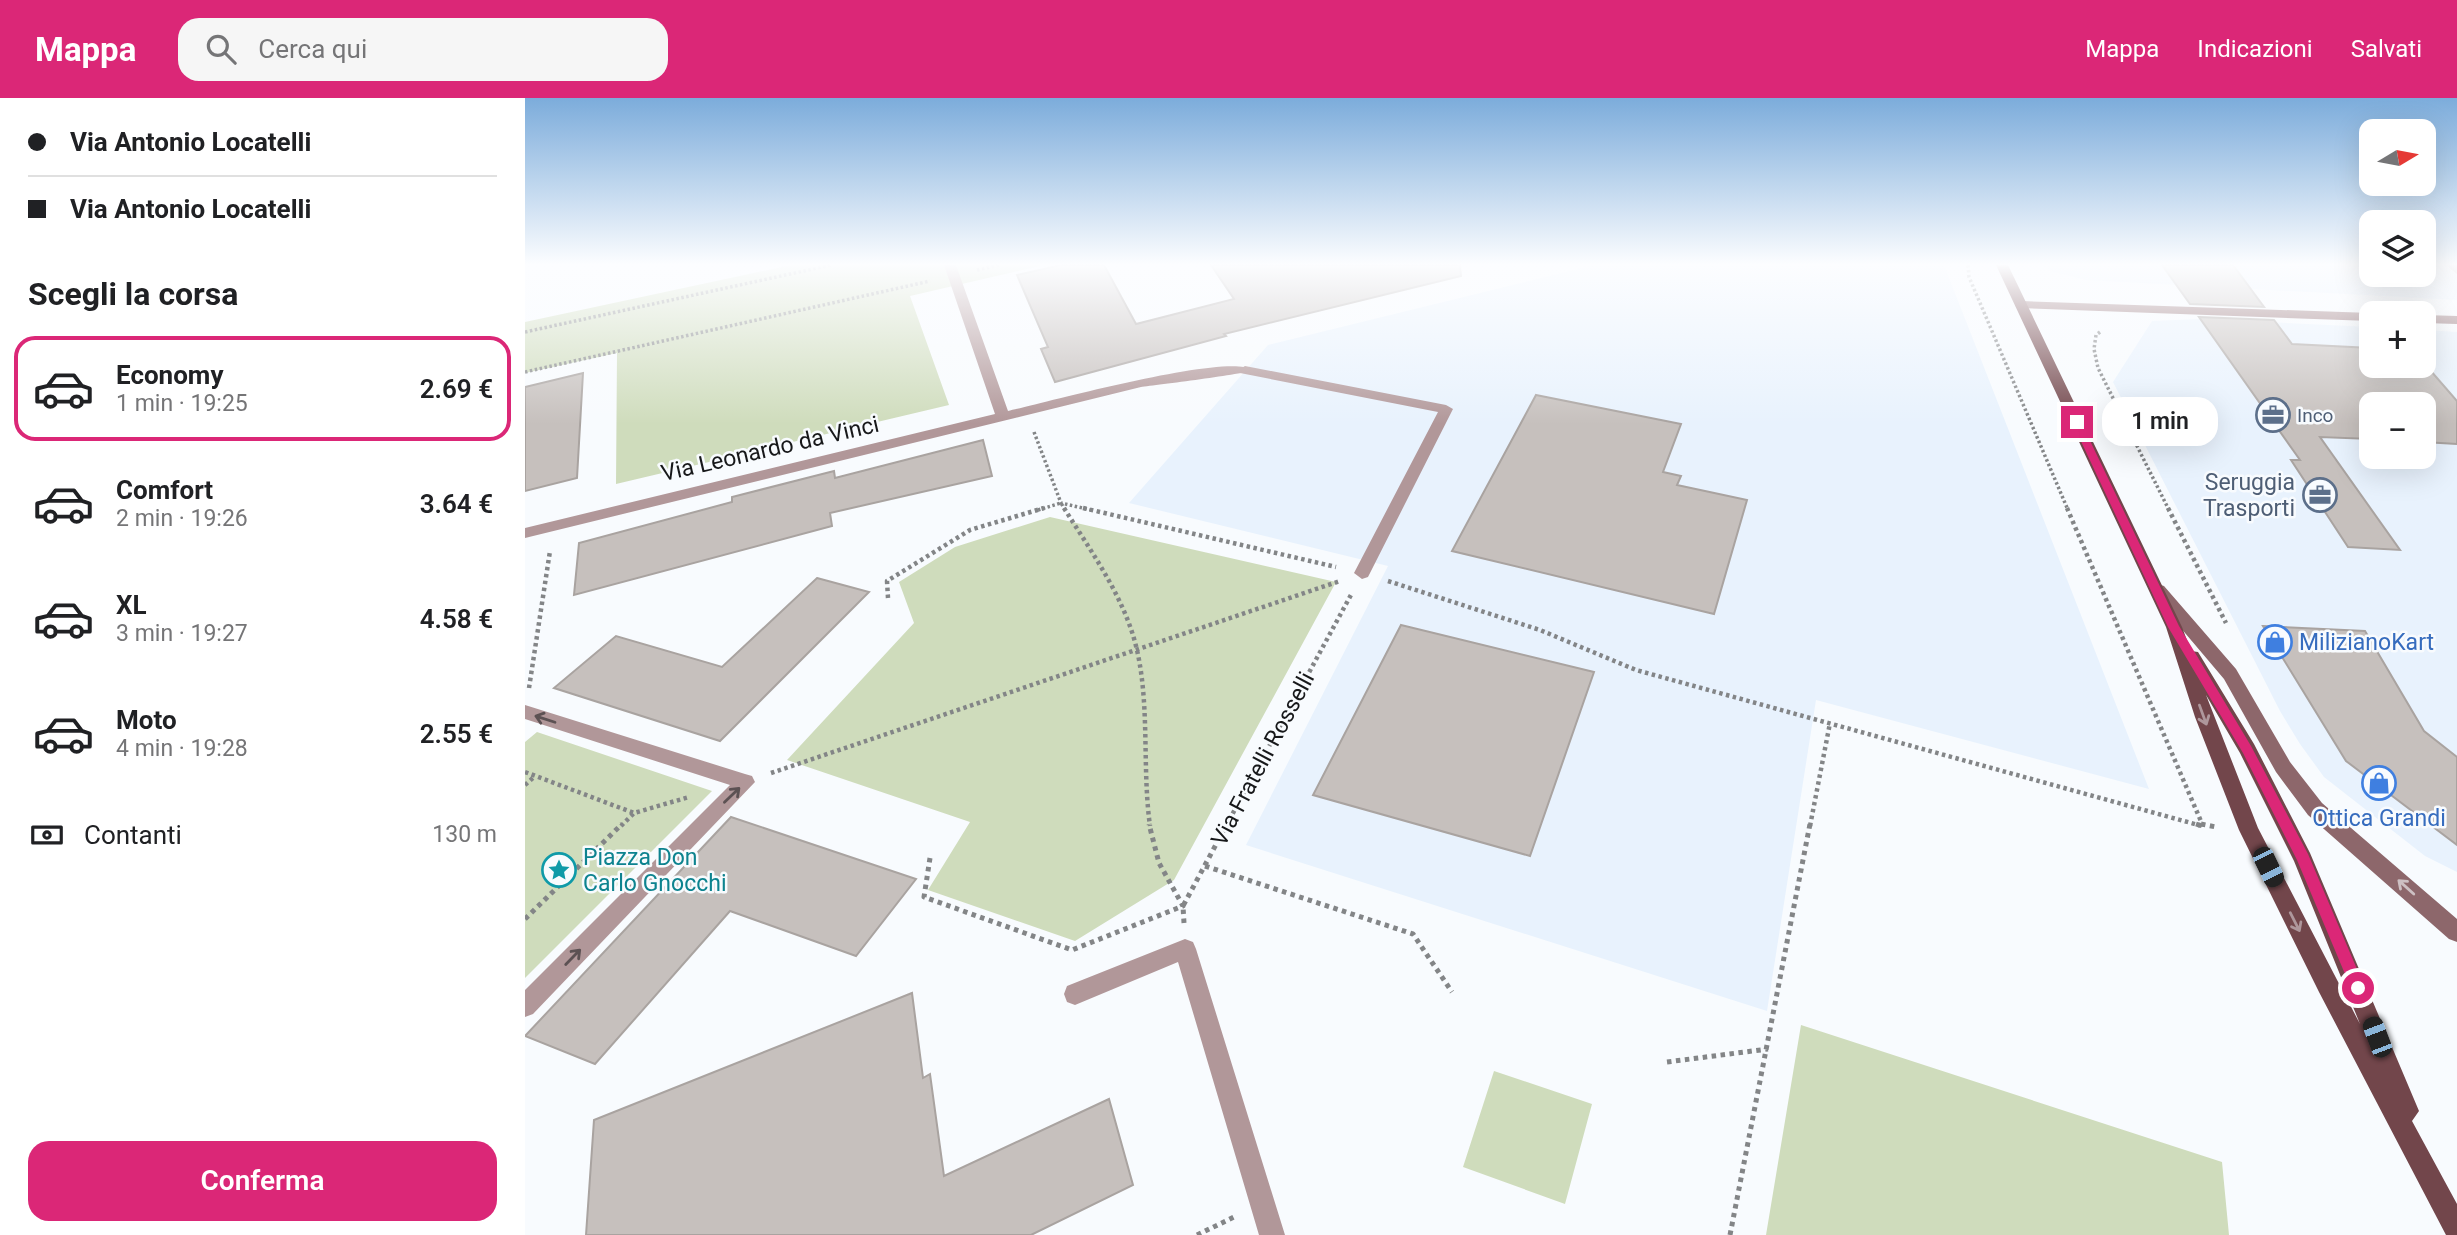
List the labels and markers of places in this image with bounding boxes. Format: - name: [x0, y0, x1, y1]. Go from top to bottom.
- office icon: Inco: [2254, 396, 2292, 434]
- place label: Inco: [2297, 404, 2333, 427]
- place label: Seruggia Trasporti: [2203, 469, 2295, 522]
- office icon: Seruggia Trasporti: [2301, 476, 2339, 514]
- shop icon: MilizianoKart: [2256, 623, 2294, 661]
- place label: MilizianoKart: [2299, 629, 2434, 656]
- shop icon: Ottica Grandi: [2360, 764, 2398, 802]
- place label: Ottica Grandi: [2312, 805, 2446, 832]
- place label: Piazza Don Carlo Gnocchi: [583, 844, 727, 897]
- place icon: Piazza Don Carlo Gnocchi: [540, 851, 578, 889]

